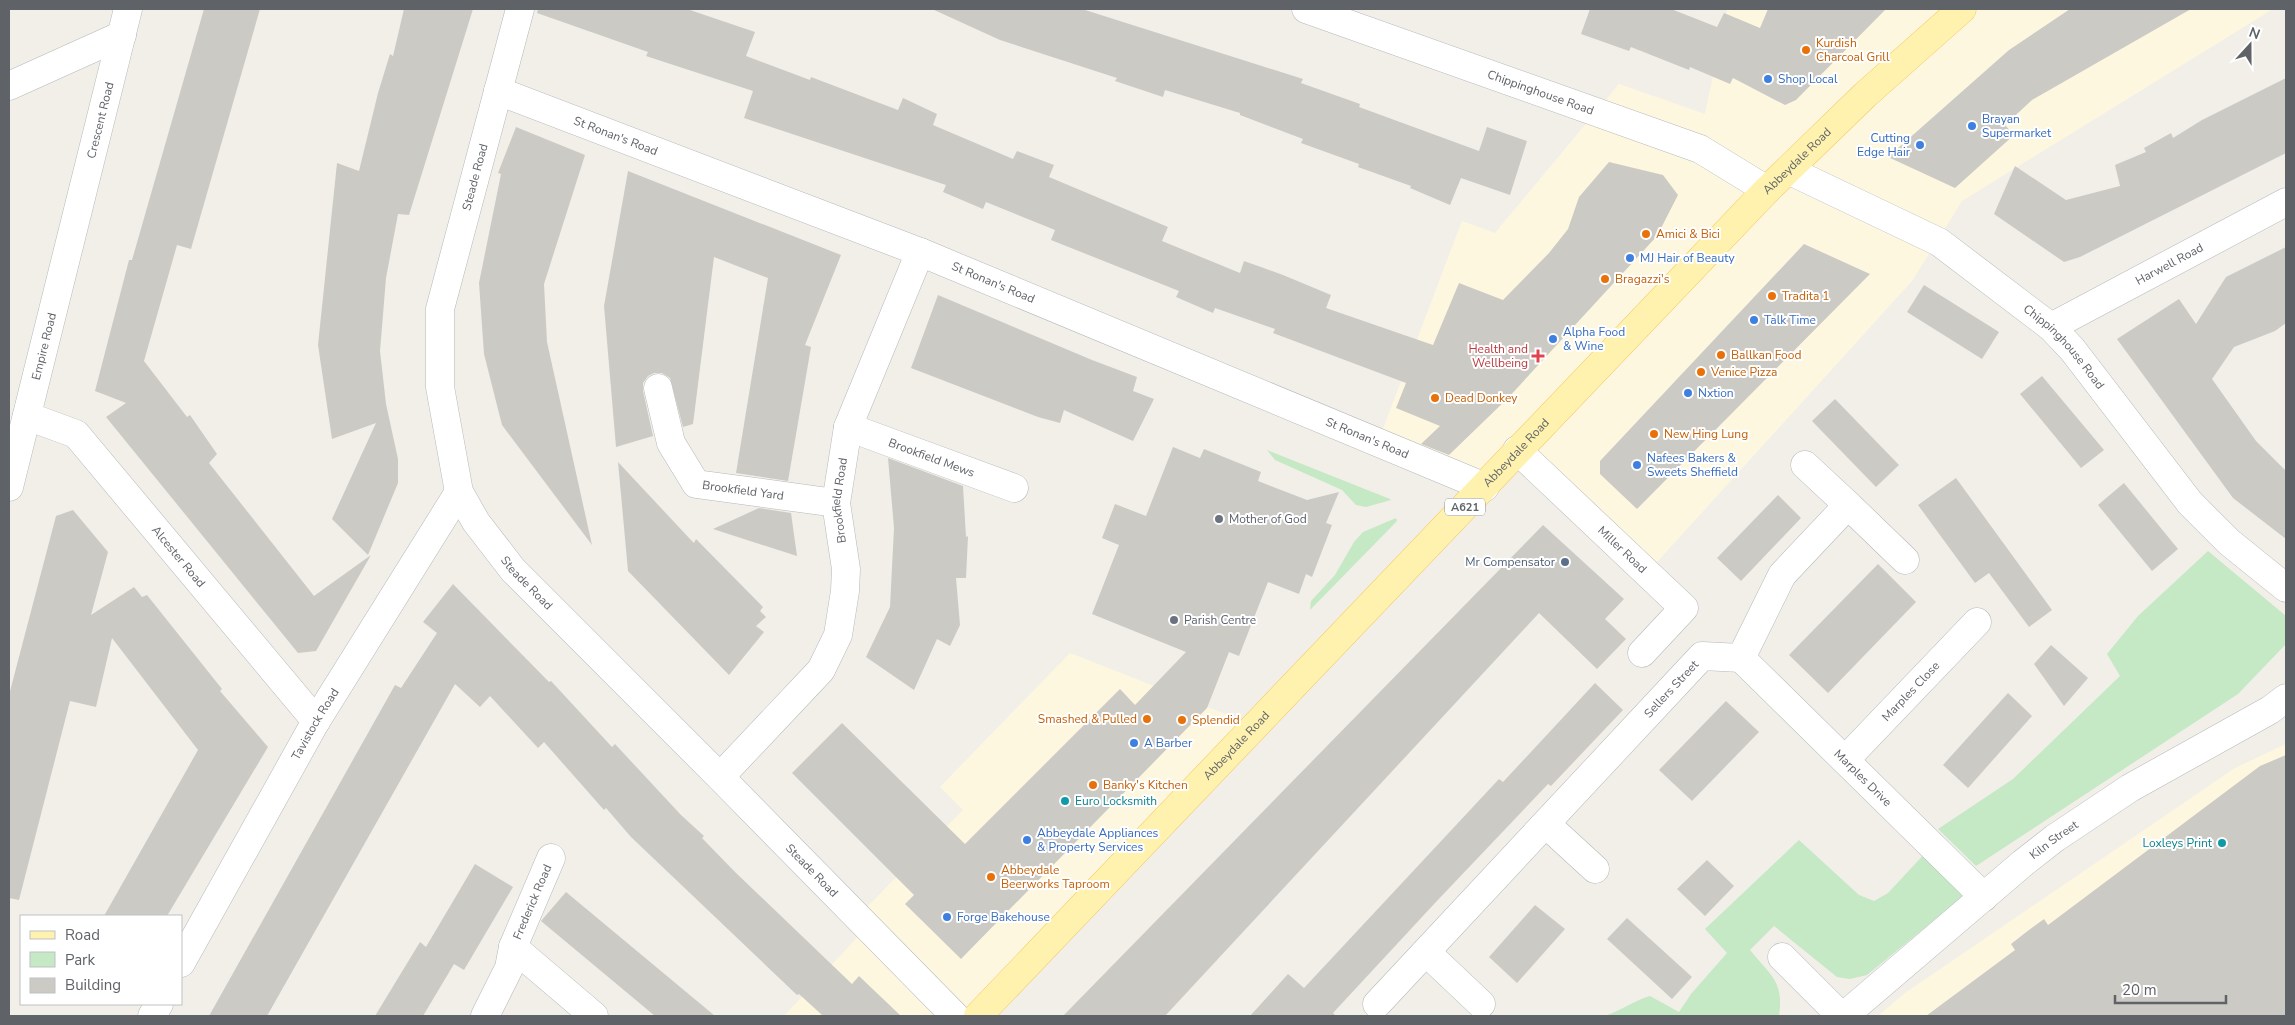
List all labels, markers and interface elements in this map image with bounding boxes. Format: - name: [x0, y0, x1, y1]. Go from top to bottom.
- north arrow: [2225, 20, 2275, 70]
- text: N: [2246, 23, 2263, 44]
- place label: Kurdish Charcoal Grill: [1816, 35, 1890, 65]
- marker: Kurdish Charcoal Grill: [1800, 44, 1812, 56]
- street label: Chippinghouse Road: [1485, 66, 1596, 119]
- place label: Shop Local: [1778, 71, 1838, 87]
- marker: Shop Local: [1762, 73, 1774, 85]
- street label: Crescent Road: [83, 80, 118, 160]
- place label: Brayan Supermarket: [1982, 111, 2052, 141]
- street label: St Ronan's Road: [571, 113, 660, 159]
- marker: Brayan Supermarket: [1966, 120, 1978, 132]
- street label: Abbeydale Road: [1759, 124, 1835, 198]
- place label: Cutting Edge Hair: [1857, 130, 1911, 160]
- marker: Cutting Edge Hair: [1914, 139, 1926, 151]
- street label: Steade Road: [458, 142, 492, 212]
- place label: Amici & Bici: [1656, 226, 1720, 242]
- marker: Amici & Bici: [1640, 228, 1652, 240]
- street label: Harwell Road: [2133, 239, 2206, 289]
- place label: MJ Hair of Beauty: [1640, 250, 1735, 266]
- marker: MJ Hair of Beauty: [1624, 252, 1636, 264]
- street label: St Ronan's Road: [949, 258, 1037, 307]
- place label: Bragazzi's: [1615, 271, 1670, 287]
- marker: Bragazzi's: [1599, 273, 1611, 285]
- place label: Tradita 1: [1782, 288, 1830, 304]
- marker: Tradita 1: [1766, 290, 1778, 302]
- street label: Chippinghouse Road: [2020, 301, 2108, 392]
- street label: Empire Road: [28, 311, 60, 382]
- place label: Talk Time: [1764, 312, 1816, 328]
- marker: Talk Time: [1748, 314, 1760, 326]
- place label: Alpha Food & Wine: [1563, 324, 1625, 354]
- marker: Alpha Food & Wine: [1547, 333, 1559, 345]
- place label: Health and Wellbeing: [1468, 341, 1528, 371]
- place label: Ballkan Food: [1731, 347, 1801, 363]
- marker: Ballkan Food: [1715, 349, 1727, 361]
- marker: Health and Wellbeing: [1532, 350, 1544, 362]
- place label: Venice Pizza: [1710, 364, 1777, 380]
- marker: Venice Pizza: [1695, 366, 1707, 378]
- place label: Nxtion: [1698, 385, 1734, 401]
- marker: Nxtion: [1682, 387, 1694, 399]
- place label: Dead Donkey: [1445, 390, 1518, 406]
- marker: Dead Donkey: [1429, 392, 1441, 404]
- street label: St Ronan's Road: [1323, 414, 1411, 462]
- street label: Abbeydale Road: [1479, 415, 1553, 491]
- place label: New Hing Lung: [1664, 426, 1748, 442]
- marker: New Hing Lung: [1648, 428, 1660, 440]
- street label: Brookfield Mews: [886, 435, 977, 481]
- place label: Nafees Bakers & Sweets Sheffield: [1647, 450, 1738, 480]
- street label: Brookfield Road: [828, 456, 851, 544]
- marker: Nafees Bakers & Sweets Sheffield: [1631, 459, 1643, 471]
- street label: Brookfield Yard: [701, 477, 785, 504]
- road number: A621: [1445, 498, 1485, 516]
- place label: Mother of God: [1229, 511, 1307, 527]
- marker: Mother of God: [1213, 513, 1225, 525]
- street label: Alcester Road: [148, 522, 209, 591]
- street label: Miller Road: [1594, 523, 1650, 577]
- street label: Steade Road: [497, 553, 556, 613]
- place label: Mr Compensator: [1465, 554, 1556, 570]
- marker: Mr Compensator: [1559, 556, 1571, 568]
- place label: Parish Centre: [1184, 612, 1256, 628]
- marker: Parish Centre: [1168, 614, 1180, 626]
- street label: Sellers Street: [1640, 656, 1703, 721]
- street label: Marples Close: [1878, 658, 1943, 725]
- street label: Tavistock Road: [288, 685, 343, 763]
- street label: Abbeydale Road: [1200, 708, 1273, 783]
- place label: Smashed & Pulled: [1038, 711, 1137, 727]
- place label: Splendid: [1192, 712, 1240, 728]
- marker: Smashed & Pulled: [1141, 713, 1153, 725]
- marker: Splendid: [1176, 714, 1188, 726]
- place label: A Barber: [1144, 735, 1193, 751]
- marker: A Barber: [1128, 737, 1140, 749]
- street label: Marples Drive: [1831, 746, 1895, 810]
- place label: Banky's Kitchen: [1103, 777, 1188, 793]
- marker: Banky's Kitchen: [1087, 779, 1099, 791]
- place label: Euro Locksmith: [1075, 793, 1157, 809]
- marker: Euro Locksmith: [1059, 795, 1071, 807]
- street label: Kiln Street: [2026, 816, 2082, 863]
- place label: Abbeydale Appliances & Property Services: [1037, 825, 1159, 855]
- marker: Abbeydale Appliances & Property Services: [1021, 834, 1033, 846]
- place label: Loxleys Print: [2142, 835, 2213, 851]
- marker: Loxleys Print: [2216, 837, 2228, 849]
- street label: Steade Road: [782, 840, 842, 901]
- street label: Frederick Road: [509, 862, 555, 942]
- place label: Abbeydale Beerworks Taproom: [1001, 862, 1110, 892]
- marker: Abbeydale Beerworks Taproom: [985, 871, 997, 883]
- place label: Forge Bakehouse: [957, 909, 1050, 925]
- marker: Forge Bakehouse: [941, 911, 953, 923]
- legend: [20, 915, 182, 1005]
- text: Road: [65, 925, 100, 945]
- text: Park: [65, 950, 95, 970]
- scale bar: [2115, 972, 2226, 1004]
- text: Building: [65, 975, 121, 995]
- text: 20 m: [2122, 980, 2157, 1000]

